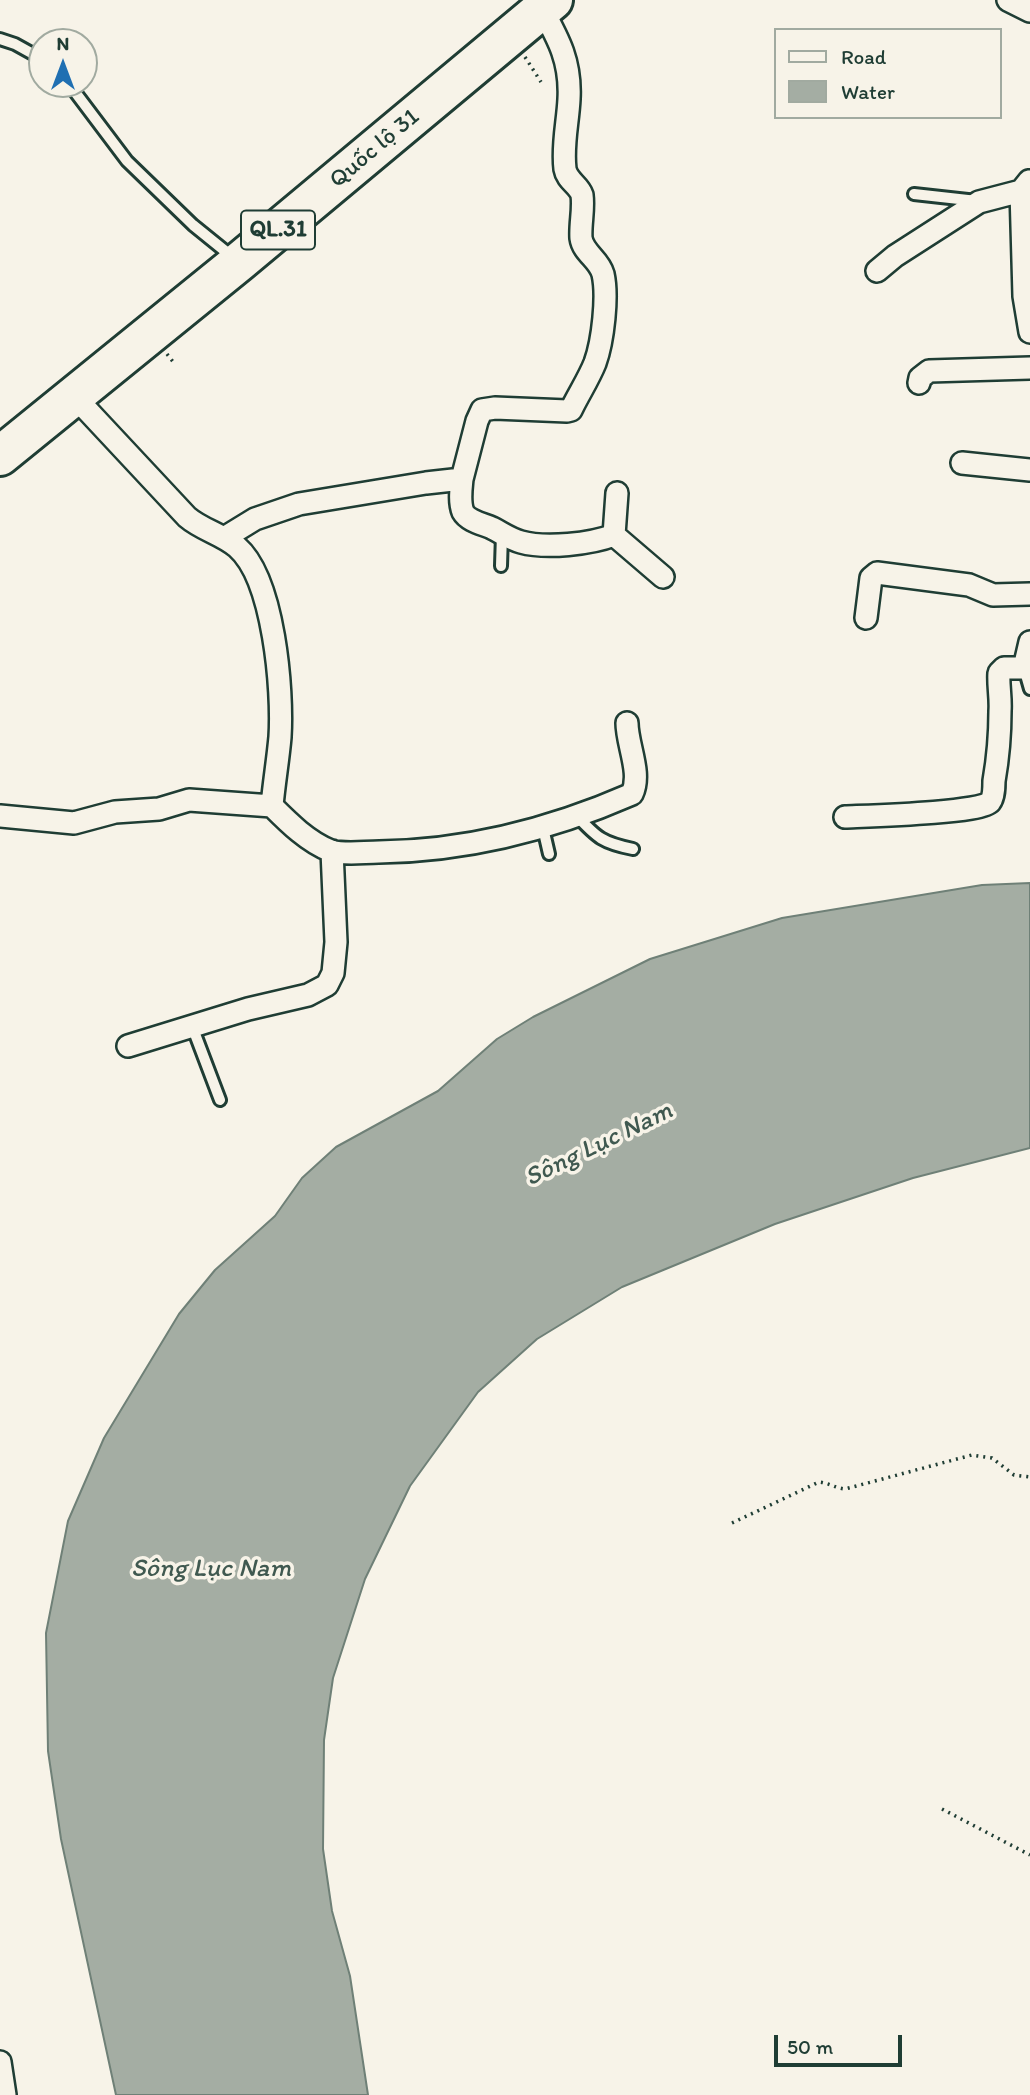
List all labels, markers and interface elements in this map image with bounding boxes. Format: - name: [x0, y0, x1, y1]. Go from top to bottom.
- north arrow: [28, 28, 98, 98]
- legend: [774, 28, 1002, 119]
- text: N: [57, 32, 69, 55]
- text: Road: [841, 44, 886, 69]
- text: Water: [841, 79, 895, 104]
- street label: Quốc lộ 31: [324, 103, 426, 195]
- road number: QL.31: [241, 210, 315, 249]
- water label: Sông Lục Nam: [520, 1096, 678, 1194]
- water label: Sông Lục Nam: [131, 1553, 291, 1585]
- scale bar: [778, 2022, 906, 2066]
- text: 50 m: [787, 2034, 833, 2059]

